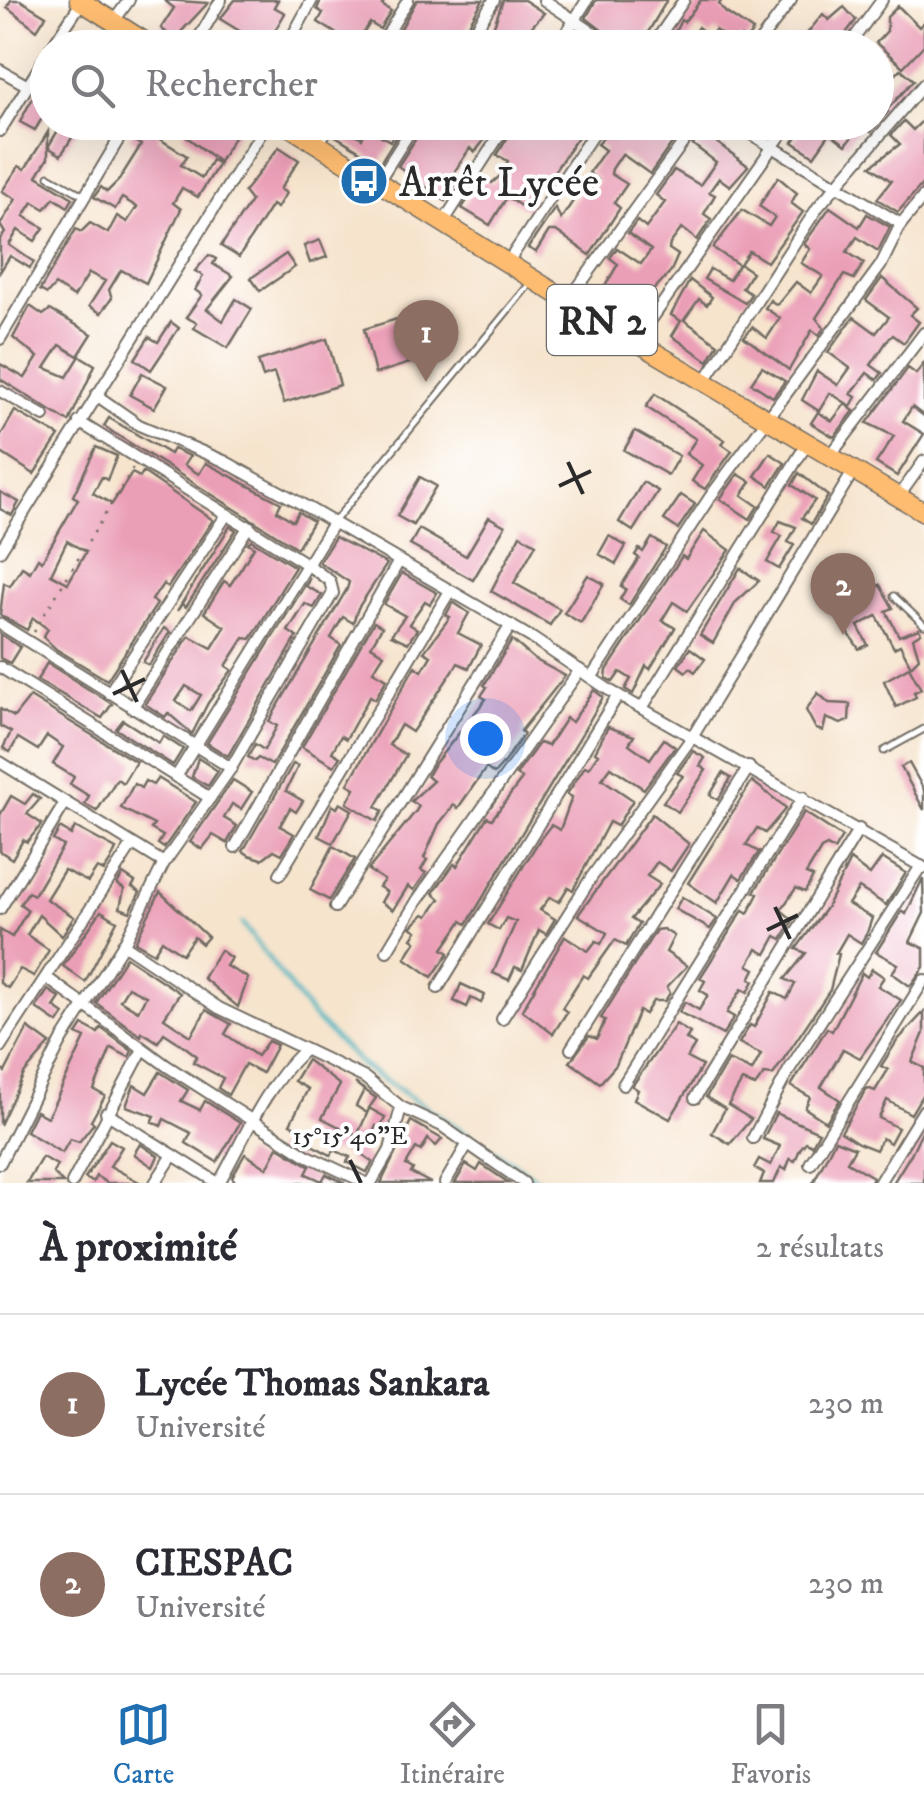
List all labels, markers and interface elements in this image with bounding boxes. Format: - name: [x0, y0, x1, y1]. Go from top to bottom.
- search box: [30, 30, 894, 140]
- icon: search: [65, 58, 120, 113]
- text: Rechercher: [145, 61, 318, 109]
- bus stop icon: Arrêt Lycée: [338, 155, 390, 207]
- place label: Arrêt Lycée: [399, 158, 599, 210]
- road number: RN 2: [547, 285, 657, 355]
- pin: 1: [394, 300, 458, 382]
- pin: 2: [810, 552, 876, 635]
- your location: [460, 713, 511, 764]
- text: 15°15'40"E: [292, 1121, 408, 1152]
- text: À proximité: [40, 1222, 237, 1274]
- text: 2 résultats: [756, 1228, 884, 1268]
- text: Lycée Thomas Sankara: [135, 1360, 490, 1408]
- text: 1: [67, 1384, 78, 1424]
- text: 230 m: [808, 1384, 884, 1424]
- text: Université: [135, 1408, 265, 1448]
- text: CIESPAC: [135, 1540, 293, 1588]
- text: 2: [65, 1564, 80, 1604]
- text: 230 m: [808, 1564, 884, 1604]
- text: Université: [135, 1588, 265, 1628]
- tab: Carte: [113, 1697, 174, 1792]
- tab: Itinéraire: [400, 1697, 505, 1792]
- tab: Favoris: [730, 1697, 811, 1792]

